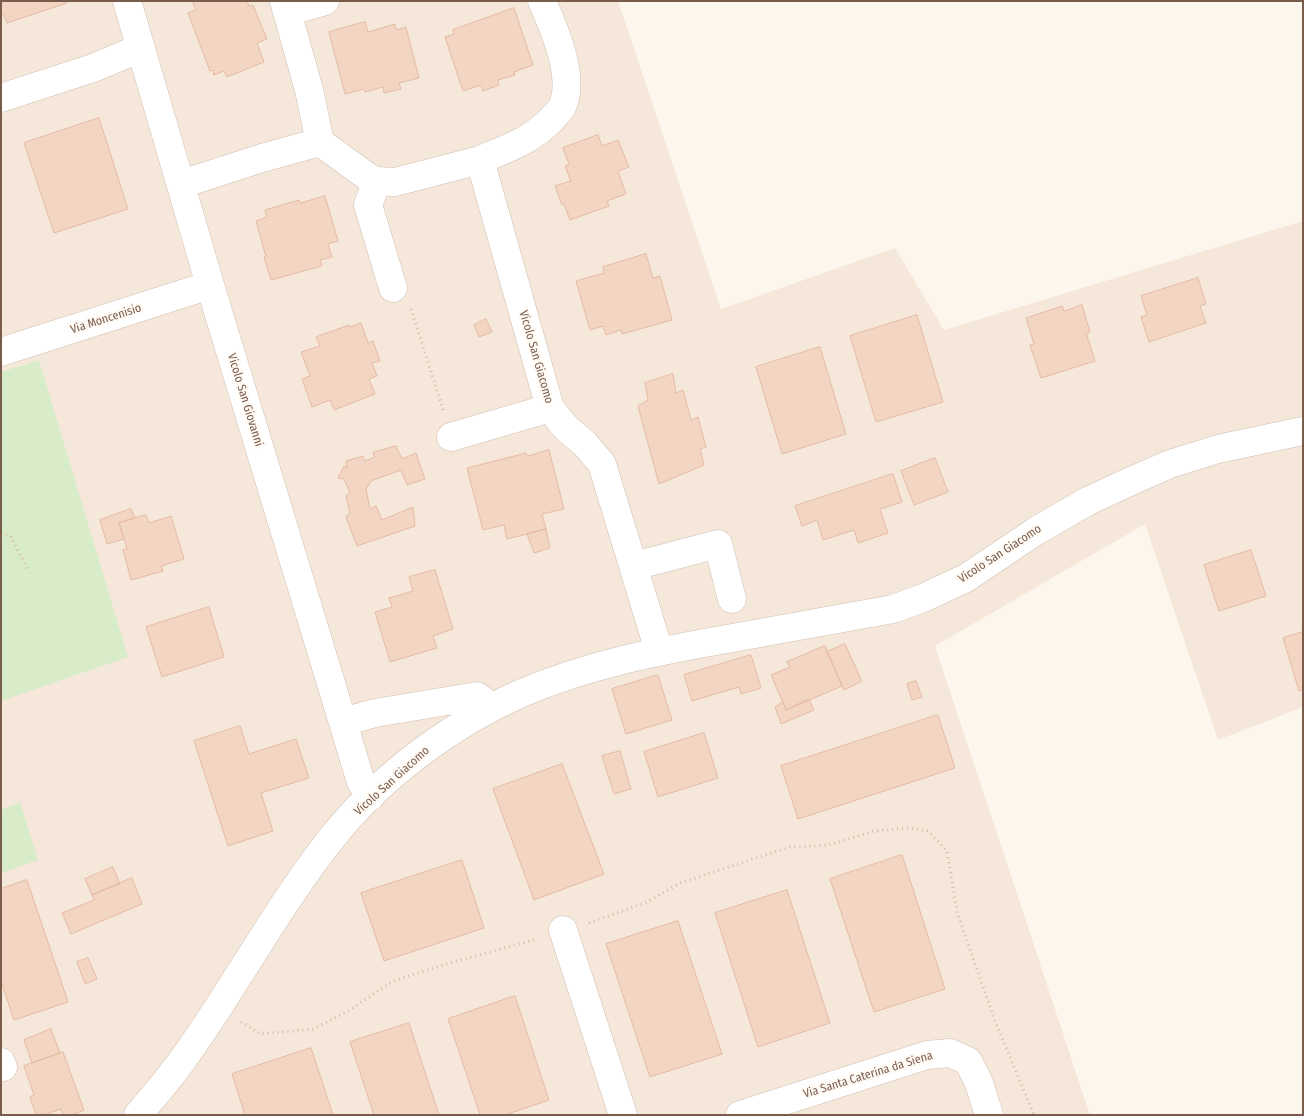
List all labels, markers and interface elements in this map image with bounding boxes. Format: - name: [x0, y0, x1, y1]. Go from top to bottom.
- street label: Via Moncenisio: [69, 301, 143, 337]
- street label: Vicolo San Giacomo: [516, 309, 556, 405]
- street label: Vicolo San Giovanni: [224, 352, 266, 448]
- street label: Vicolo San Giacomo: [956, 522, 1044, 586]
- street label: Vicolo San Giacomo: [351, 743, 433, 819]
- street label: Via Santa Caterina da Siena: [802, 1048, 934, 1102]

